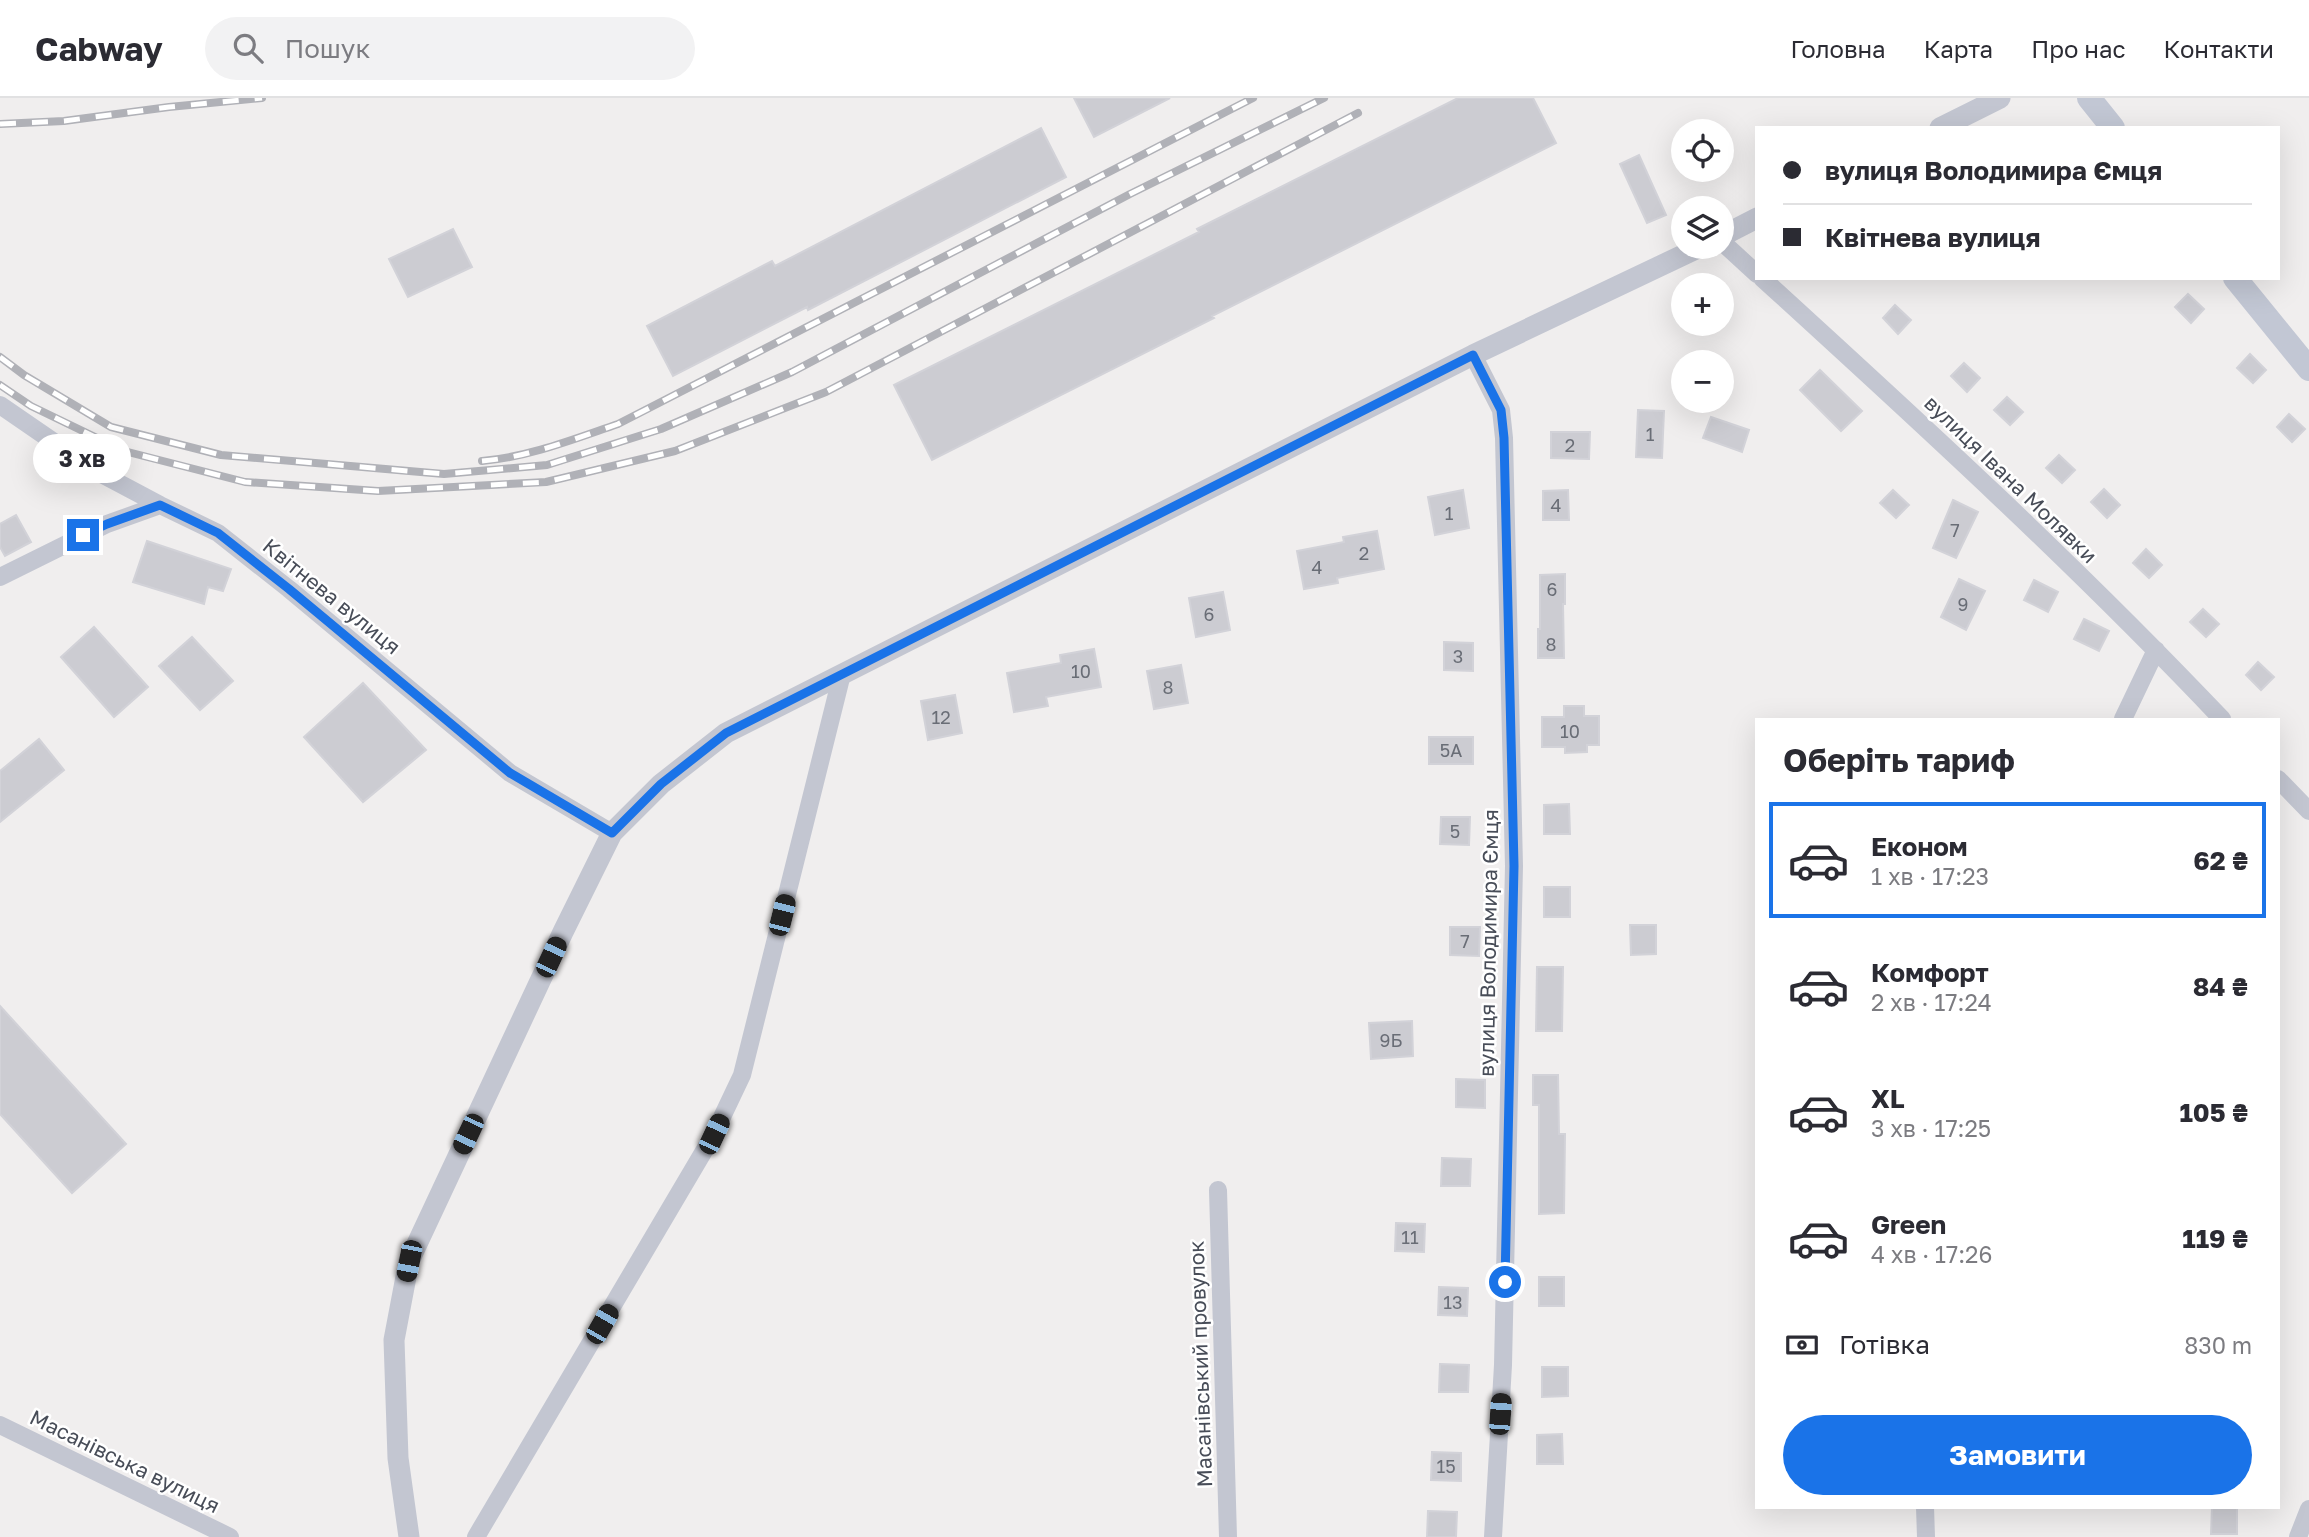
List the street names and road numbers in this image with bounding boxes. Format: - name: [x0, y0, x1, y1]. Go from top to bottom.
- street label: вулиця Івана Молявки: [1919, 390, 2103, 568]
- street label: Квітнева вулиця: [258, 533, 406, 659]
- street label: вулиця Володимира Ємця: [1473, 809, 1503, 1077]
- street label: Масанівський провулок: [1183, 1240, 1217, 1488]
- street label: Масанівська вулиця: [26, 1404, 224, 1518]

